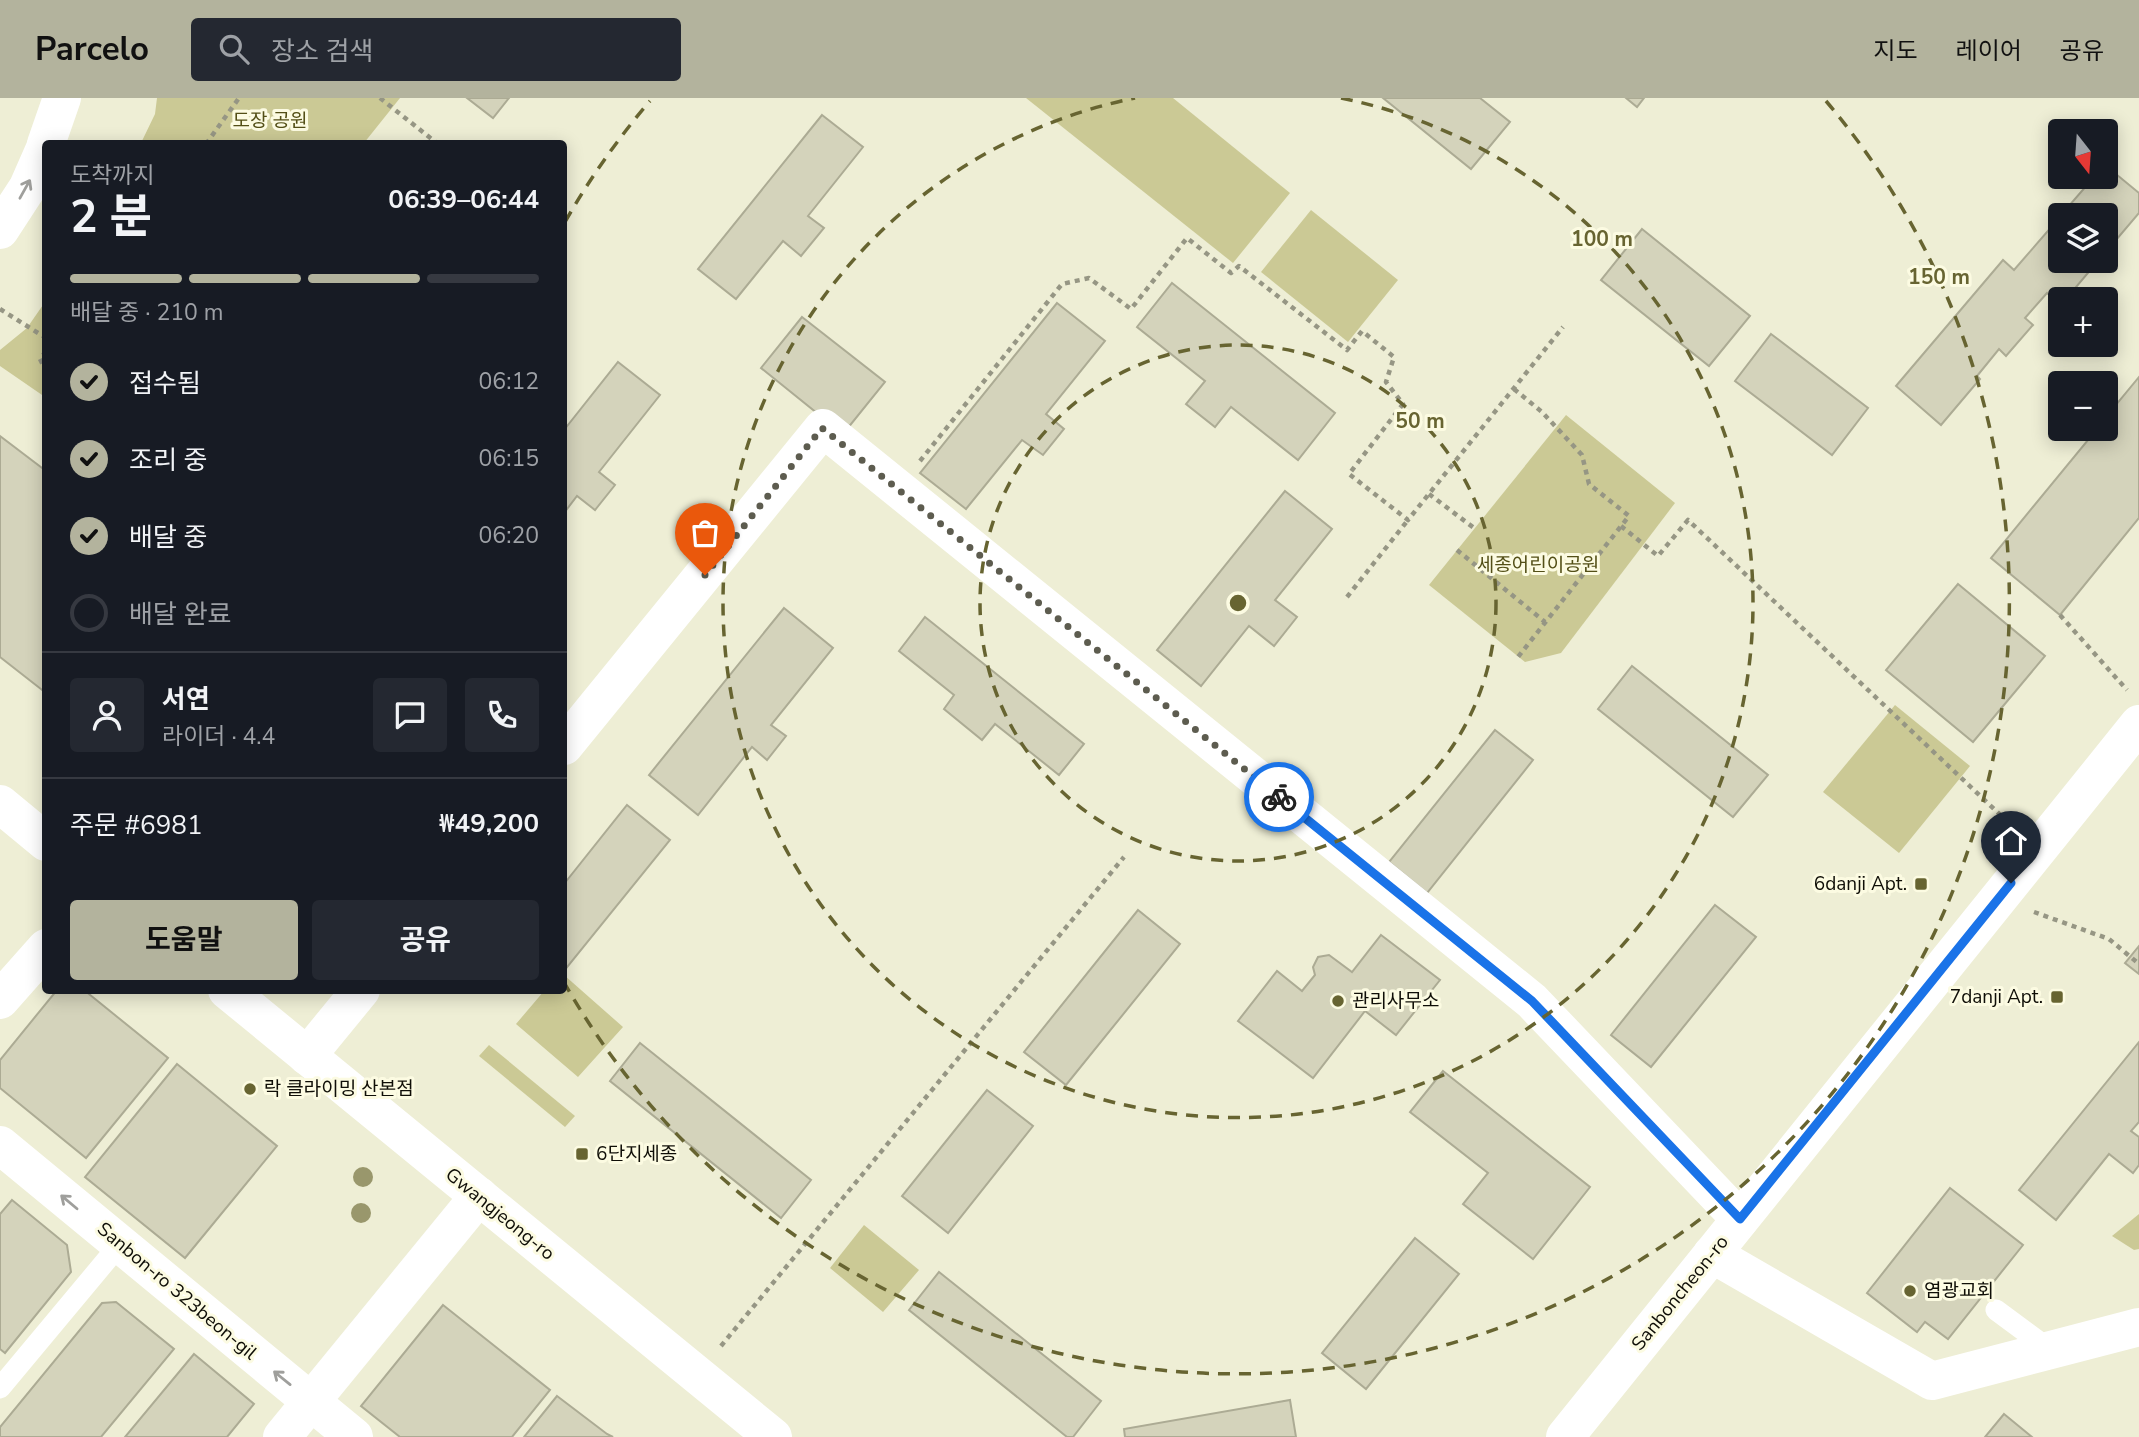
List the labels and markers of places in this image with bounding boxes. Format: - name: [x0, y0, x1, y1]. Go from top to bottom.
- pin: [675, 503, 735, 575]
- centre of rings: [1226, 591, 1250, 615]
- pin: [1981, 811, 2041, 883]
- place label: 6danji Apt.: [1814, 871, 1907, 897]
- marker: 6danji Apt.: [1913, 876, 1929, 892]
- place label: 7danji Apt.: [1950, 984, 2043, 1010]
- place label: 관리사무소: [1352, 988, 1439, 1014]
- marker: 7danji Apt.: [2049, 989, 2065, 1005]
- marker: 관리사무소: [1330, 993, 1346, 1009]
- place label: 락 클라이밍 산본점: [264, 1076, 414, 1102]
- marker: 락 클라이밍 산본점: [242, 1081, 258, 1097]
- place label: 6단지세종: [596, 1141, 677, 1167]
- marker: 6단지세종: [574, 1146, 590, 1162]
- place label: 염광교회: [1924, 1278, 1994, 1304]
- marker: 염광교회: [1902, 1283, 1918, 1299]

